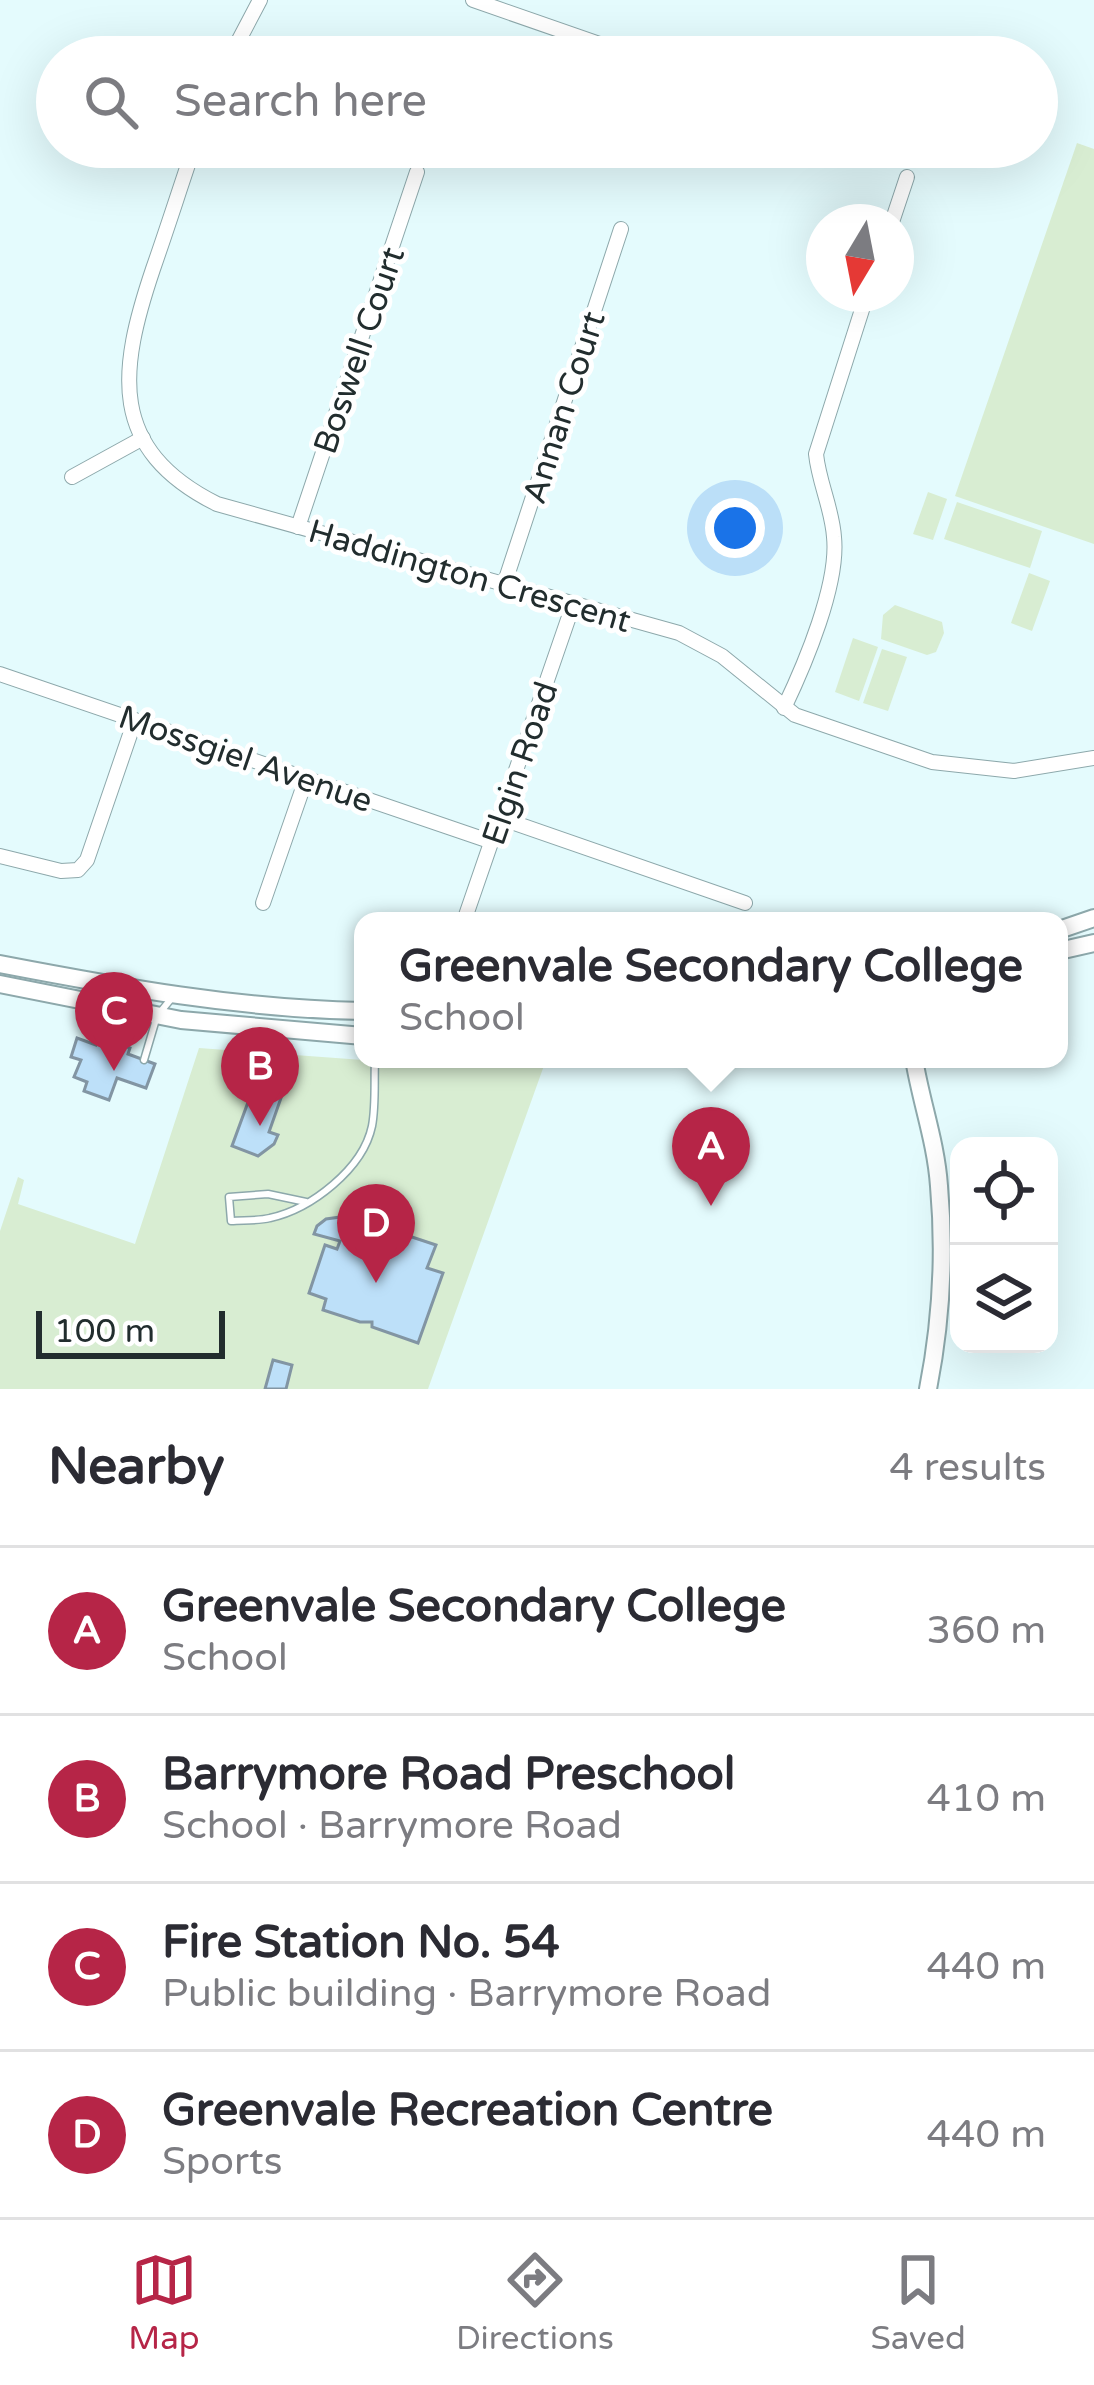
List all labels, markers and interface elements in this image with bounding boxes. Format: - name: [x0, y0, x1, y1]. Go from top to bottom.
- search box: [36, 36, 1058, 168]
- icon: search: [78, 69, 144, 135]
- text: Search here: [174, 75, 427, 129]
- north arrow: [806, 204, 914, 312]
- street label: Boswell Court: [306, 242, 413, 459]
- street label: Annan Court: [515, 306, 614, 508]
- your location: [705, 498, 765, 558]
- street label: Haddington Crescent: [304, 512, 635, 641]
- street label: Elgin Road: [474, 677, 567, 850]
- street label: Mossgiel Avenue: [114, 698, 378, 821]
- popup: [354, 912, 1068, 1068]
- text: Greenvale Secondary College: [399, 940, 1023, 994]
- pin: C: [75, 972, 153, 1071]
- text: School: [399, 994, 525, 1041]
- pin: B: [221, 1027, 299, 1126]
- pin: A: [672, 1107, 750, 1206]
- map controls: [950, 1137, 1058, 1353]
- button: locate: [950, 1137, 1058, 1245]
- pin: D: [337, 1184, 415, 1283]
- button: layers: [950, 1245, 1058, 1353]
- scale bar: [36, 1305, 225, 1358]
- text: 100 m: [54, 1312, 155, 1351]
- text: Nearby: [48, 1436, 225, 1498]
- text: 4 results: [889, 1444, 1046, 1491]
- text: Greenvale Secondary College: [162, 1580, 786, 1634]
- text: A: [72, 1607, 102, 1654]
- text: 360 m: [927, 1607, 1046, 1654]
- text: School: [162, 1634, 288, 1681]
- text: Barrymore Road Preschool: [162, 1748, 735, 1802]
- text: B: [73, 1775, 101, 1822]
- text: 410 m: [927, 1775, 1046, 1822]
- text: School · Barrymore Road: [162, 1802, 622, 1849]
- text: Fire Station No. 54: [162, 1916, 560, 1970]
- text: C: [73, 1943, 101, 1990]
- text: 440 m: [927, 1943, 1046, 1990]
- text: Public building · Barrymore Road: [162, 1970, 771, 2017]
- text: Greenvale Recreation Centre: [162, 2084, 773, 2138]
- text: D: [72, 2111, 102, 2158]
- text: 440 m: [927, 2111, 1046, 2158]
- text: Sports: [162, 2138, 283, 2185]
- tab: Map: [128, 2247, 200, 2358]
- tab: Directions: [456, 2247, 614, 2358]
- tab: Saved: [870, 2247, 966, 2358]

